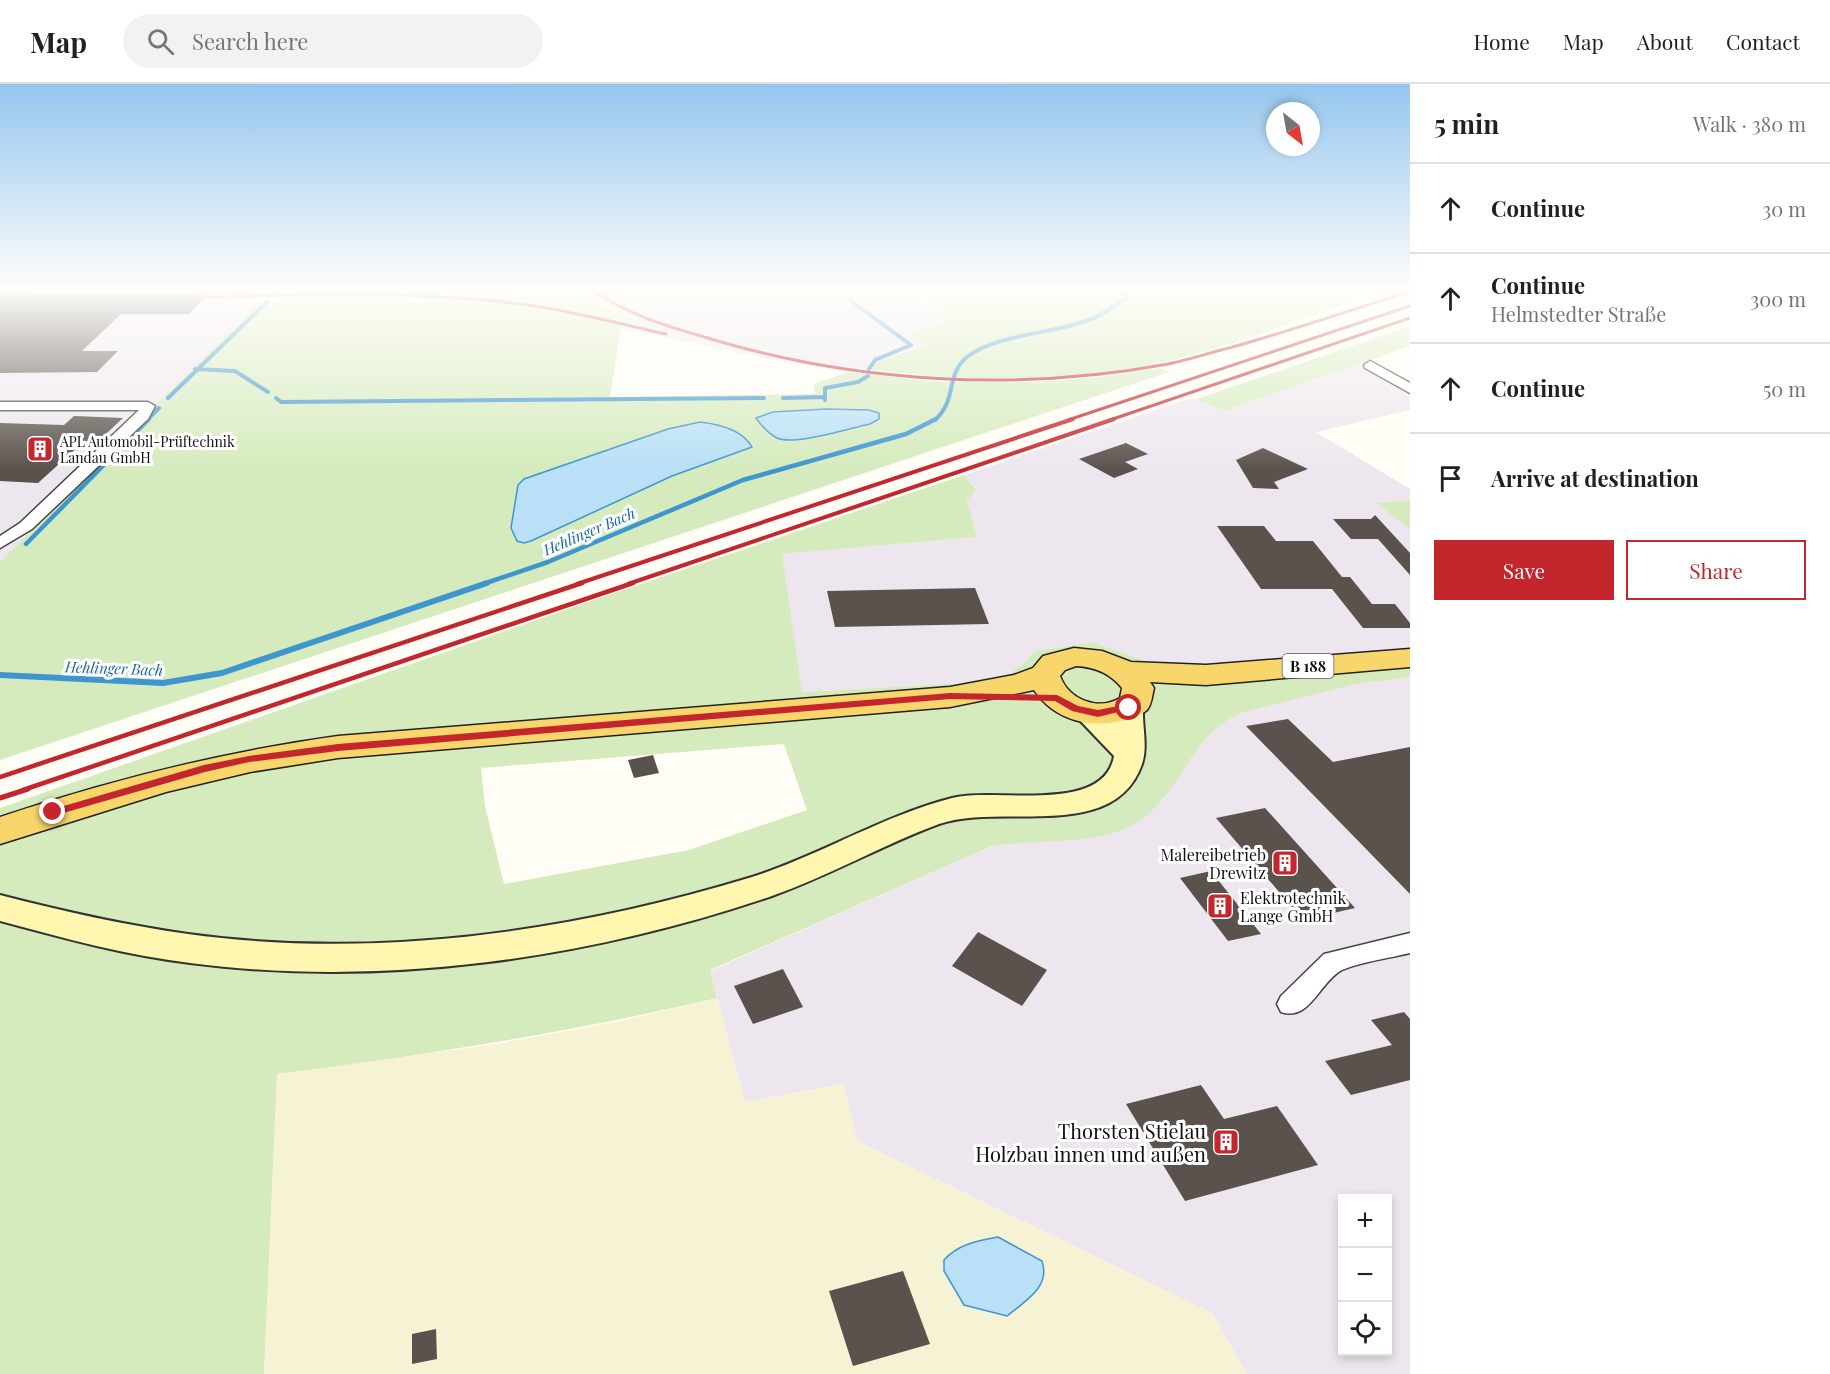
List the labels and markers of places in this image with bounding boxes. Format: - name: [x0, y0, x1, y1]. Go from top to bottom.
- place label: APL Automobil-Prüftechnik Landau GmbH: [59, 432, 235, 467]
- building icon: APL Automobil-Prüftechnik Landau GmbH: [25, 434, 55, 464]
- place label: Malereibetrieb Drewitz: [1160, 844, 1266, 883]
- building icon: Malereibetrieb Drewitz: [1270, 848, 1300, 878]
- place label: Elektrotechnik Lange GmbH: [1240, 887, 1346, 926]
- building icon: Elektrotechnik Lange GmbH: [1205, 891, 1235, 921]
- place label: Thorsten Stielau Holzbau innen und außen: [975, 1117, 1206, 1167]
- building icon: Thorsten Stielau Holzbau innen und außen: [1211, 1127, 1241, 1157]

